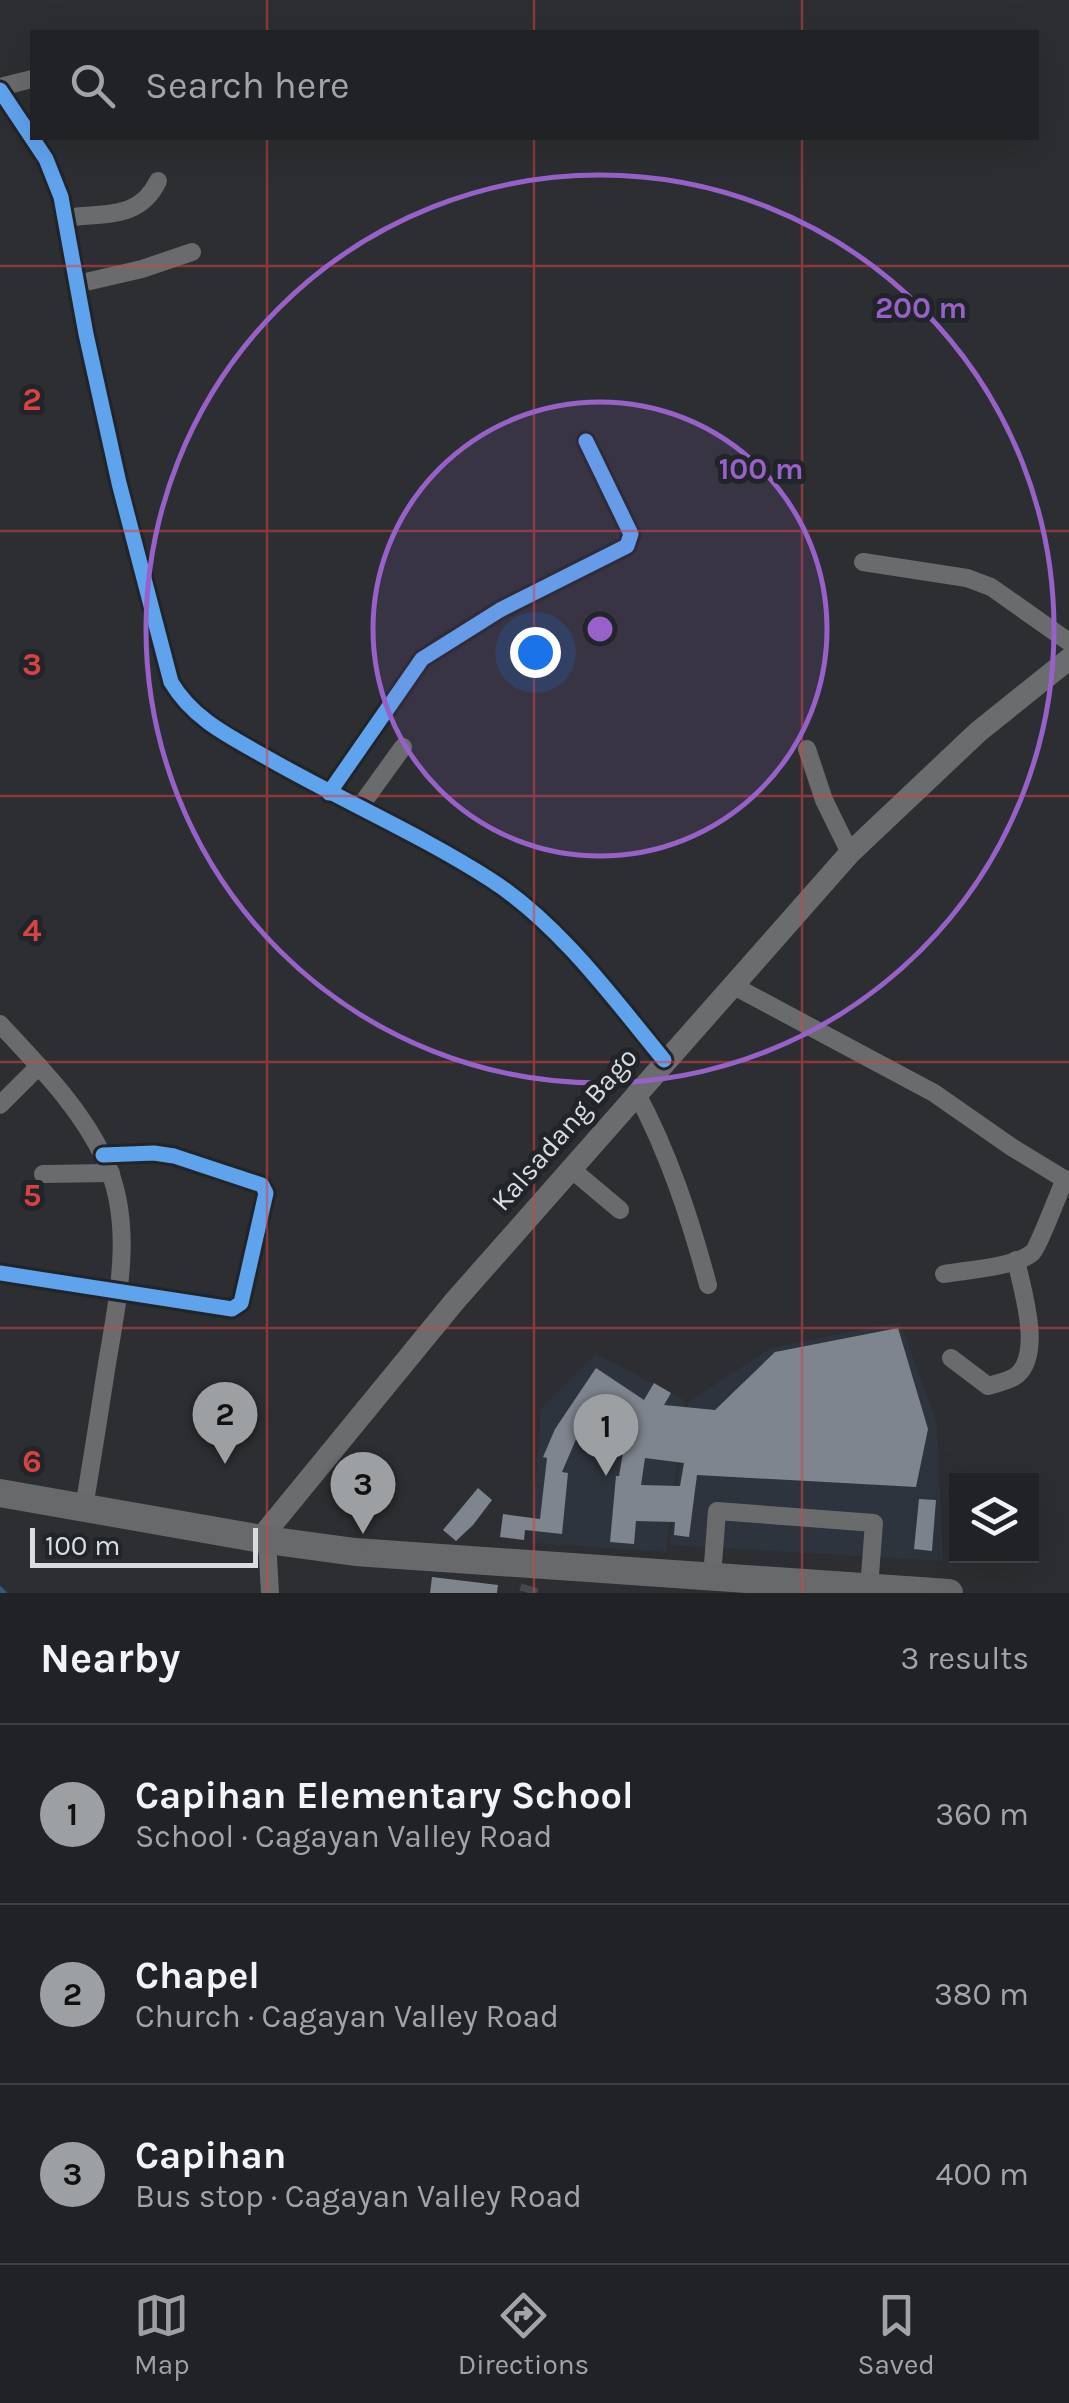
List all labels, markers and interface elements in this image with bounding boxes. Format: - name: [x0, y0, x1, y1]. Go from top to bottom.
- search box: [30, 30, 1039, 140]
- icon: search: [65, 58, 120, 113]
- text: Search here: [145, 63, 349, 108]
- text: 200 m: [875, 290, 967, 326]
- text: 2: [22, 381, 42, 418]
- text: 100 m: [719, 451, 803, 487]
- centre of rings: [582, 611, 618, 647]
- your location: [510, 627, 561, 678]
- text: 3: [22, 646, 42, 683]
- text: 4: [22, 912, 42, 949]
- street label: Kalsadang Bago: [484, 1041, 644, 1217]
- text: 5: [23, 1177, 41, 1214]
- pin: 2: [192, 1382, 258, 1464]
- pin: 1: [574, 1394, 638, 1476]
- text: 6: [22, 1443, 42, 1480]
- pin: 3: [330, 1452, 396, 1534]
- map controls: [949, 1473, 1039, 1563]
- button: layers: [949, 1473, 1039, 1563]
- scale bar: [30, 1523, 258, 1568]
- text: 100 m: [45, 1529, 120, 1562]
- text: Nearby: [40, 1633, 180, 1683]
- text: 3 results: [901, 1640, 1029, 1677]
- text: Capihan Elementary School: [135, 1773, 634, 1818]
- text: 1: [67, 1796, 78, 1833]
- text: 360 m: [935, 1796, 1029, 1833]
- text: School · Cagayan Valley Road: [135, 1818, 552, 1855]
- text: Chapel: [135, 1953, 260, 1998]
- text: 2: [63, 1976, 82, 2013]
- text: 380 m: [934, 1976, 1029, 2013]
- text: Church · Cagayan Valley Road: [135, 1998, 559, 2035]
- text: Capihan: [135, 2133, 287, 2178]
- text: 3: [63, 2156, 82, 2193]
- text: 400 m: [936, 2156, 1029, 2193]
- text: Bus stop · Cagayan Valley Road: [135, 2178, 582, 2215]
- tab: Map: [134, 2288, 190, 2381]
- tab: Directions: [458, 2288, 589, 2381]
- tab: Saved: [857, 2288, 935, 2381]

